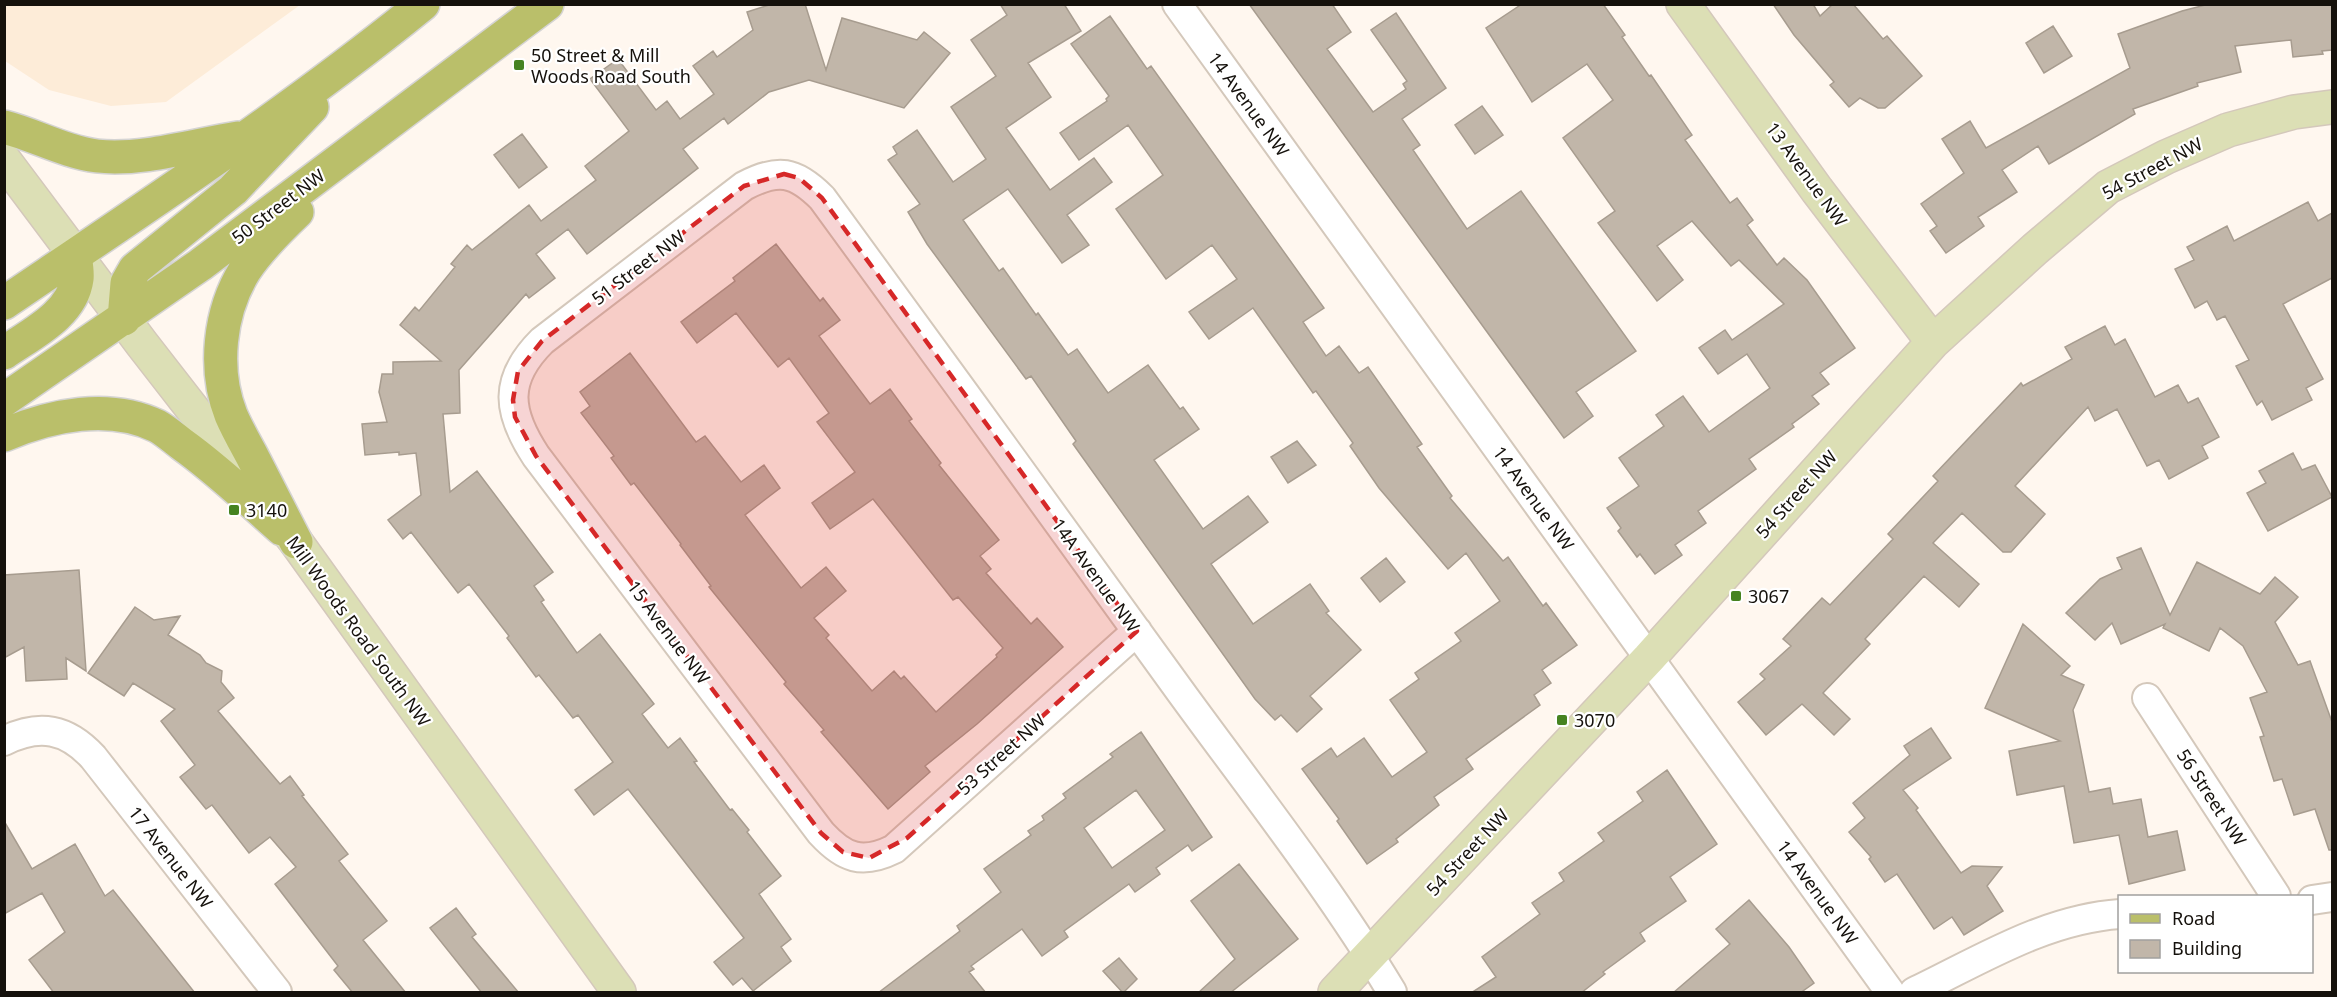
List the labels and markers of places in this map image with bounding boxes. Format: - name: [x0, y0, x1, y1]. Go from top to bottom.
- place label: 50 Street & Mill Woods Road South: [531, 43, 691, 88]
- marker: 50 Street & Mill Woods Road South: [512, 58, 526, 72]
- place label: 3140: [246, 498, 287, 522]
- marker: 3140: [227, 503, 241, 517]
- place label: 3067: [1748, 584, 1789, 608]
- marker: 3067: [1729, 589, 1743, 603]
- place label: 3070: [1574, 708, 1615, 732]
- marker: 3070: [1555, 713, 1569, 727]

